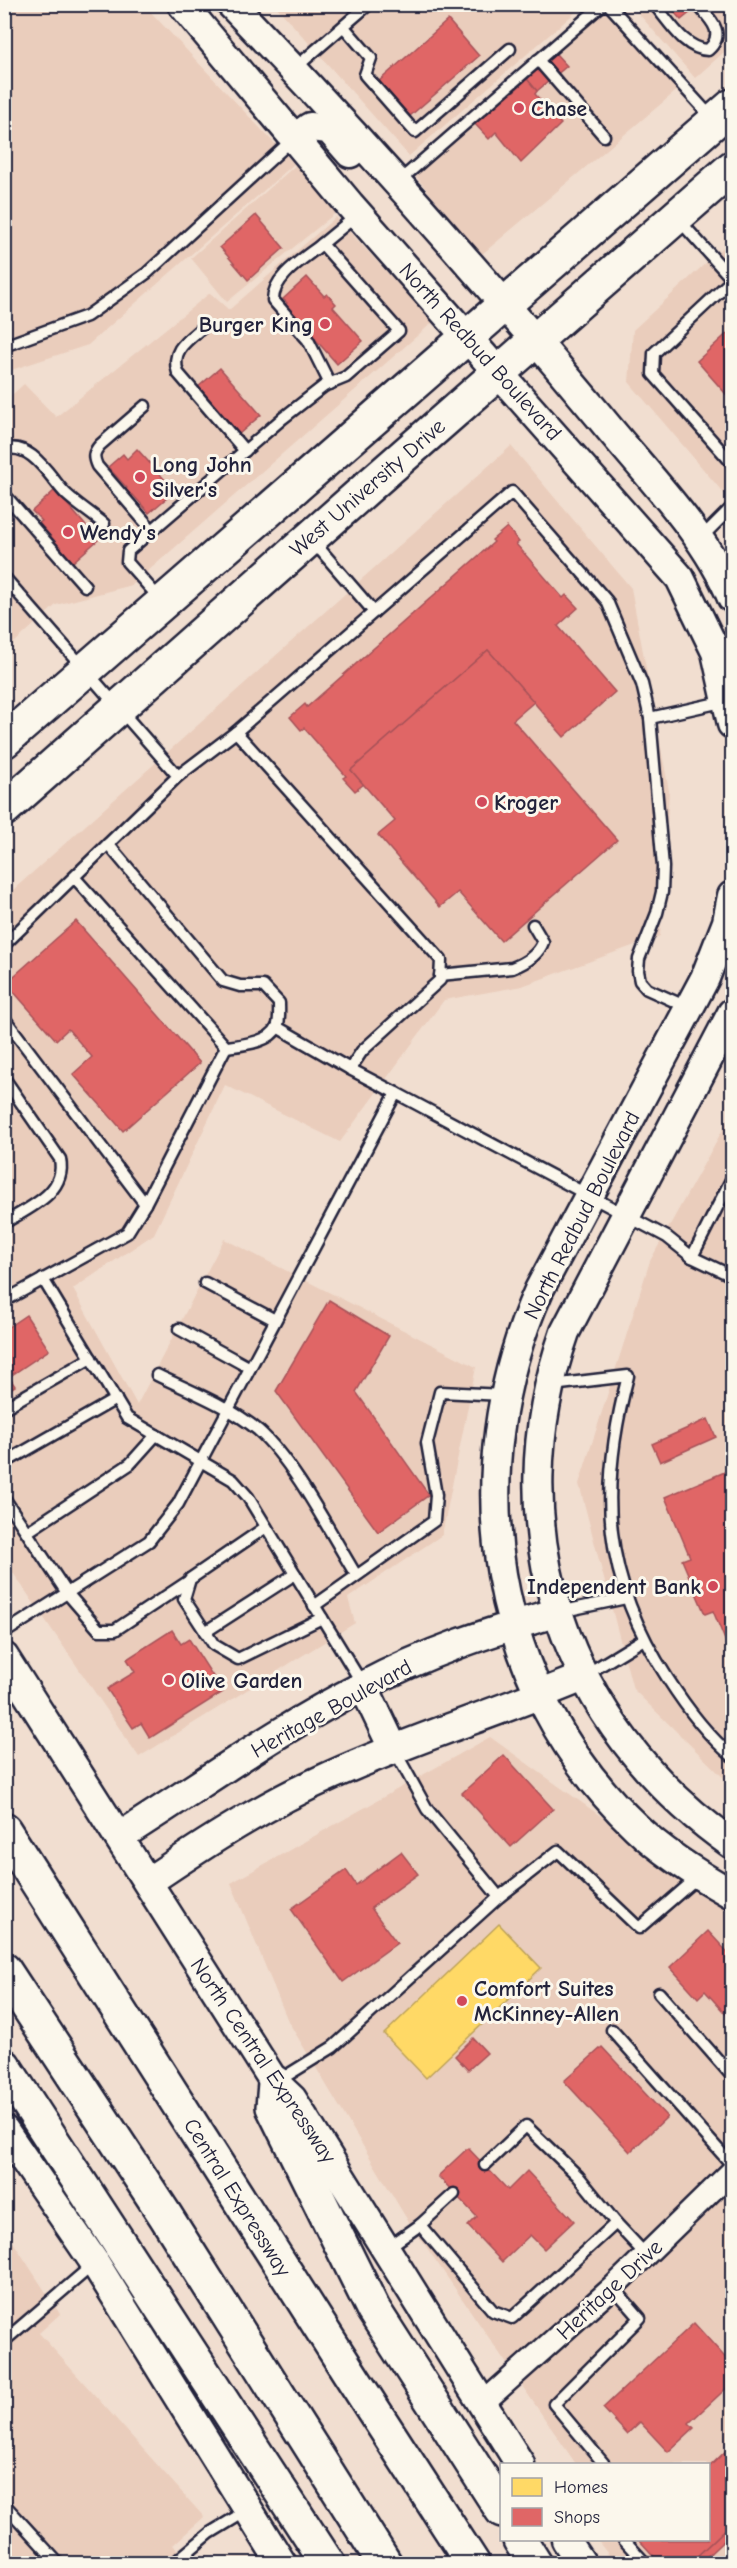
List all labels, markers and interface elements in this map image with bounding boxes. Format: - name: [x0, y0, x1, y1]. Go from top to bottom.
- place label: Chase: [531, 96, 587, 122]
- marker: Chase: [512, 101, 526, 115]
- street label: North Redbud Boulevard: [394, 257, 567, 446]
- place label: Burger King: [199, 312, 313, 338]
- marker: Burger King: [318, 317, 332, 331]
- street label: West University Drive: [285, 413, 451, 562]
- place label: Long John Silver's: [152, 452, 252, 503]
- marker: Long John Silver's: [133, 470, 147, 484]
- place label: Wendy's: [80, 520, 156, 546]
- marker: Wendy's: [61, 525, 75, 539]
- place label: Kroger: [494, 790, 558, 816]
- marker: Kroger: [475, 795, 489, 809]
- street label: North Redbud Boulevard: [518, 1107, 646, 1324]
- place label: Independent Bank: [527, 1574, 701, 1600]
- marker: Independent Bank: [706, 1579, 720, 1593]
- street label: Heritage Boulevard: [247, 1654, 416, 1764]
- place label: Olive Garden: [181, 1668, 302, 1694]
- marker: Olive Garden: [162, 1673, 176, 1687]
- street label: North Central Expressway: [185, 1953, 342, 2168]
- place label: Comfort Suites McKinney-Allen: [474, 1976, 619, 2027]
- marker: Comfort Suites McKinney-Allen: [455, 1994, 469, 2008]
- street label: Central Expressway: [178, 2114, 296, 2282]
- street label: Heritage Drive: [551, 2234, 668, 2345]
- legend: [500, 2463, 710, 2541]
- text: Homes: [554, 2477, 608, 2498]
- text: Shops: [554, 2507, 600, 2528]

